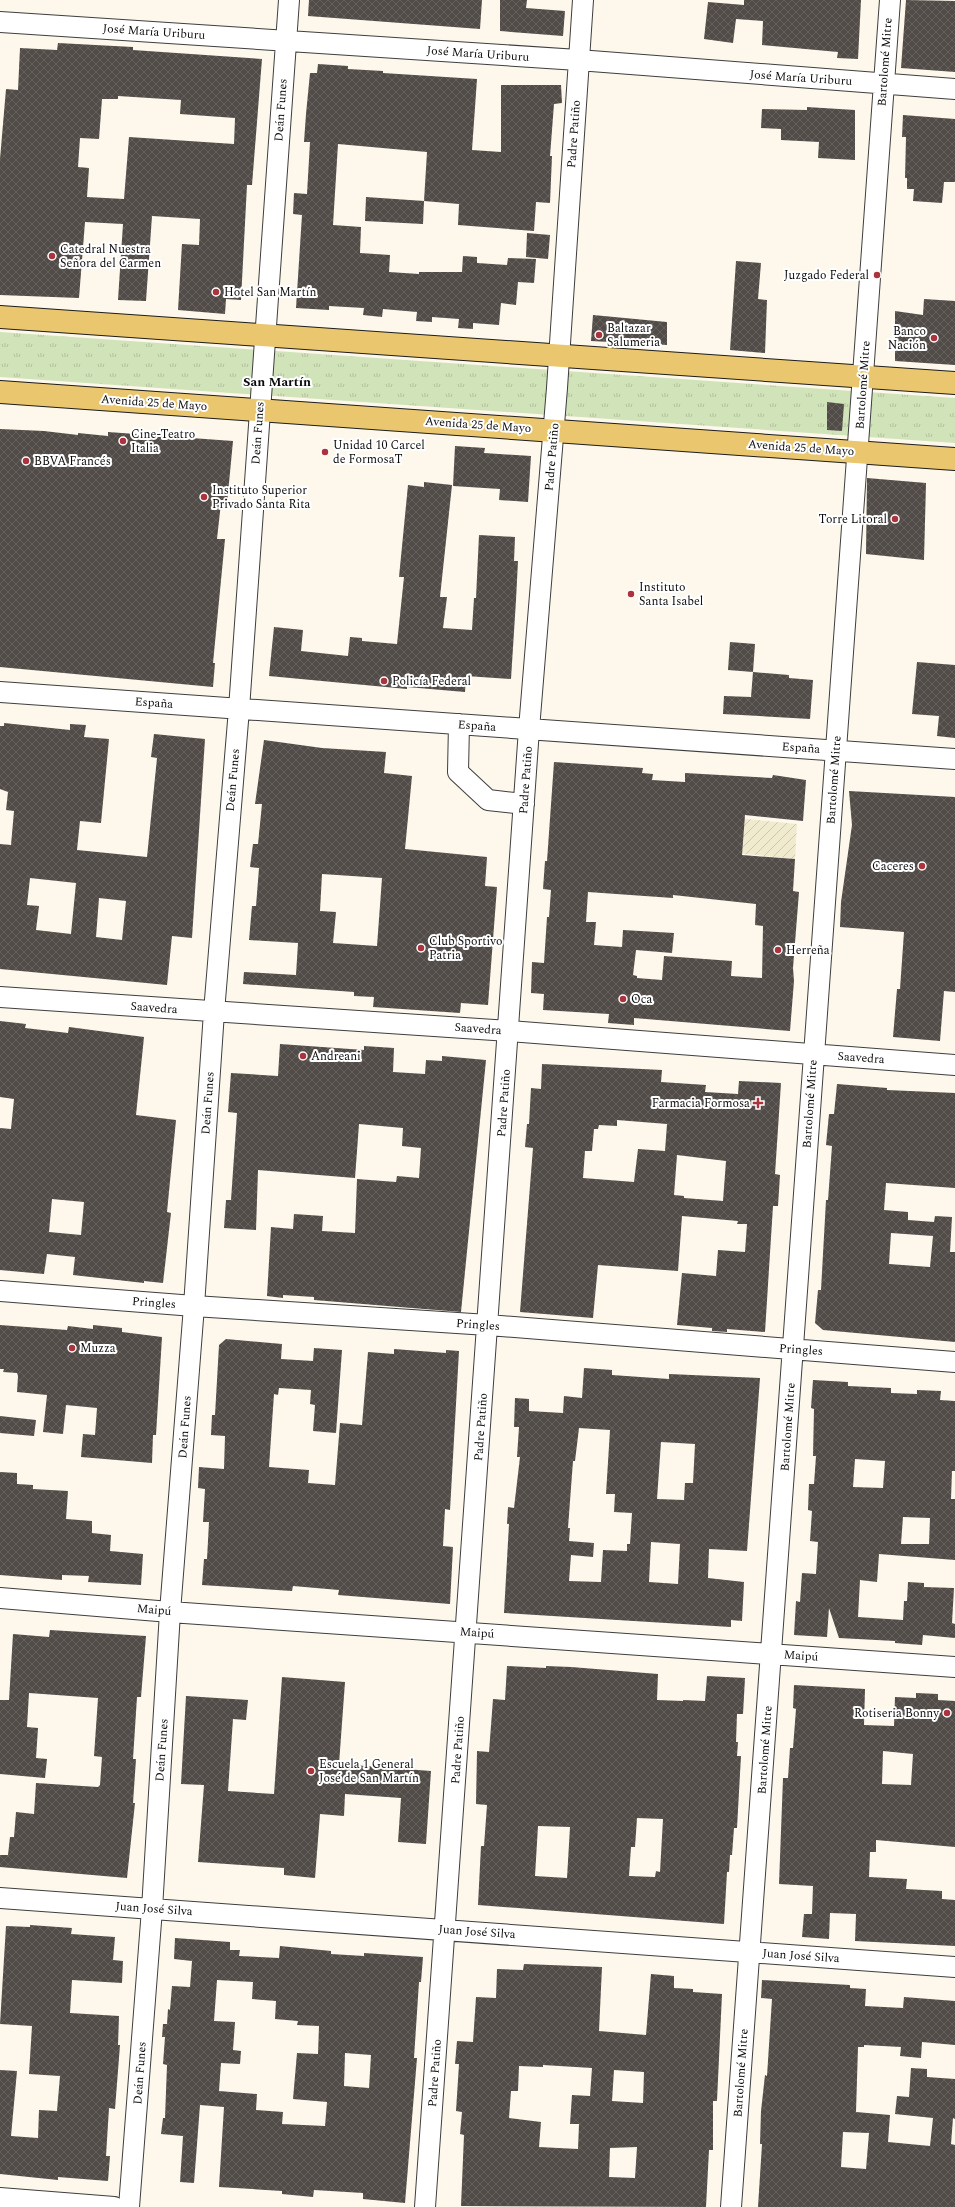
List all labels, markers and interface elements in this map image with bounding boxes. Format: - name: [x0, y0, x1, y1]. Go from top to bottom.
- street label: Bartolomé Mitre: [872, 17, 898, 107]
- street label: José María Uriburu: [102, 19, 206, 45]
- street label: José María Uriburu: [426, 41, 530, 67]
- street label: José María Uriburu: [749, 65, 853, 91]
- street label: Deán Funes: [269, 78, 293, 142]
- street label: Padre Patiño: [562, 99, 586, 169]
- place label: Catedral Nuestra Señora del Carmen: [60, 240, 161, 273]
- marker: Catedral Nuestra Señora del Carmen: [47, 251, 57, 261]
- place label: Juzgado Federal: [784, 266, 869, 285]
- marker: Juzgado Federal: [872, 270, 882, 280]
- place label: Hotel San Martín: [224, 283, 316, 302]
- marker: Hotel San Martín: [211, 287, 221, 297]
- place label: Baltazar Salumeria: [607, 319, 660, 352]
- place label: Banco Nación: [888, 322, 926, 355]
- marker: Baltazar Salumeria: [594, 330, 604, 340]
- marker: Banco Nación: [929, 333, 939, 343]
- street label: Bartolomé Mitre: [850, 340, 876, 430]
- district label: San Martín: [243, 372, 311, 392]
- street label: Avenida 25 de Mayo: [100, 390, 208, 416]
- street label: Deán Funes: [246, 401, 270, 465]
- street label: Avenida 25 de Mayo: [424, 412, 532, 438]
- street label: Padre Patiño: [540, 422, 564, 492]
- place label: Cine-Teatro Italia: [131, 425, 195, 458]
- street label: Avenida 25 de Mayo: [747, 435, 855, 461]
- marker: Cine-Teatro Italia: [118, 436, 128, 446]
- place label: Unidad 10 Carcel de FormosaT: [333, 436, 425, 469]
- marker: Unidad 10 Carcel de FormosaT: [320, 447, 330, 457]
- place label: BBVA Francés: [34, 452, 111, 471]
- marker: BBVA Francés: [21, 456, 31, 466]
- place label: Instituto Superior Privado Santa Rita: [212, 481, 310, 514]
- marker: Instituto Superior Privado Santa Rita: [199, 492, 209, 502]
- place label: Torre Litoral: [818, 510, 887, 529]
- marker: Torre Litoral: [890, 514, 900, 524]
- place label: Instituto Santa Isabel: [639, 578, 703, 611]
- marker: Instituto Santa Isabel: [626, 589, 636, 599]
- place label: Policía Federal: [392, 672, 471, 691]
- marker: Policía Federal: [379, 676, 389, 686]
- street label: España: [134, 692, 174, 714]
- street label: España: [457, 715, 497, 737]
- street label: Bartolomé Mitre: [821, 735, 847, 825]
- street label: España: [781, 737, 821, 759]
- street label: Padre Patiño: [514, 745, 538, 815]
- street label: Deán Funes: [221, 748, 245, 812]
- place label: Caceres: [872, 857, 914, 876]
- marker: Caceres: [917, 861, 927, 871]
- place label: Club Sportivo Patria: [429, 932, 502, 965]
- place label: Herreña: [786, 941, 830, 960]
- marker: Club Sportivo Patria: [416, 943, 426, 953]
- marker: Herreña: [773, 945, 783, 955]
- place label: Oca: [631, 990, 652, 1009]
- marker: Oca: [618, 994, 628, 1004]
- street label: Saavedra: [130, 997, 178, 1019]
- street label: Saavedra: [454, 1018, 502, 1040]
- place label: Andreani: [311, 1047, 361, 1066]
- street label: Saavedra: [837, 1047, 885, 1069]
- marker: Andreani: [298, 1051, 308, 1061]
- street label: Bartolomé Mitre: [797, 1059, 823, 1149]
- street label: Padre Patiño: [492, 1068, 516, 1138]
- street label: Deán Funes: [196, 1071, 220, 1135]
- place label: Farmacia Formosa: [652, 1094, 750, 1113]
- marker: Farmacia Formosa: [753, 1098, 763, 1108]
- street label: Pringles: [131, 1292, 177, 1314]
- street label: Pringles: [455, 1314, 501, 1336]
- place label: Muzza: [80, 1339, 116, 1358]
- street label: Pringles: [778, 1339, 824, 1361]
- marker: Muzza: [67, 1343, 77, 1353]
- street label: Bartolomé Mitre: [775, 1382, 801, 1472]
- street label: Padre Patiño: [469, 1392, 493, 1462]
- street label: Deán Funes: [173, 1395, 197, 1459]
- street label: Maipú: [136, 1599, 172, 1621]
- street label: Maipú: [459, 1622, 495, 1644]
- street label: Maipú: [783, 1645, 819, 1667]
- place label: Rotiseria Bonny: [854, 1704, 940, 1723]
- street label: Bartolomé Mitre: [752, 1705, 778, 1795]
- marker: Rotiseria Bonny: [942, 1708, 952, 1718]
- street label: Padre Patiño: [446, 1715, 470, 1785]
- street label: Deán Funes: [150, 1718, 174, 1782]
- place label: Escuela 1 General José de San Martín: [319, 1755, 419, 1788]
- marker: Escuela 1 General José de San Martín: [306, 1766, 316, 1776]
- street label: Juan José Silva: [115, 1897, 193, 1921]
- street label: Juan José Silva: [438, 1920, 516, 1944]
- street label: Juan José Silva: [762, 1944, 840, 1968]
- street label: Bartolomé Mitre: [728, 2028, 754, 2118]
- street label: Padre Patiño: [423, 2038, 447, 2108]
- street label: Deán Funes: [128, 2041, 152, 2105]

